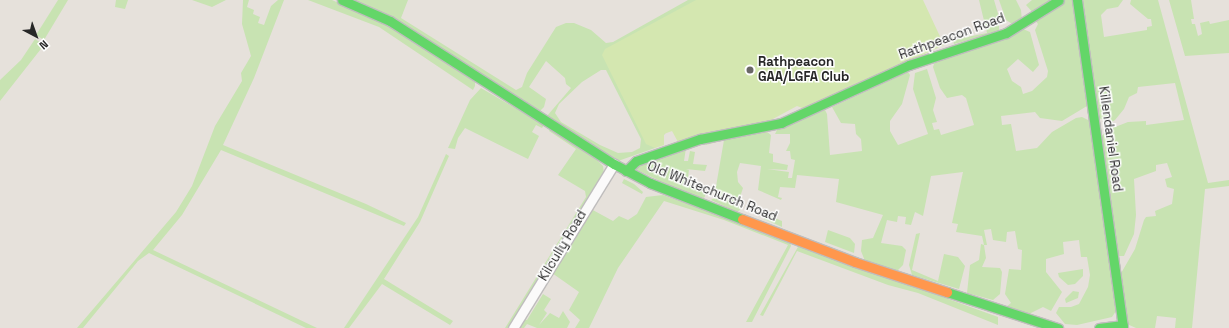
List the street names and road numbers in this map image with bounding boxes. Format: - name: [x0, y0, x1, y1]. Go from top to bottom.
- street label: Rathpeacon Road: [897, 11, 1007, 63]
- street label: Killendaniel Road: [1095, 85, 1125, 193]
- street label: Old Whitechurch Road: [645, 159, 779, 225]
- street label: Kilcully Road: [536, 208, 590, 284]

